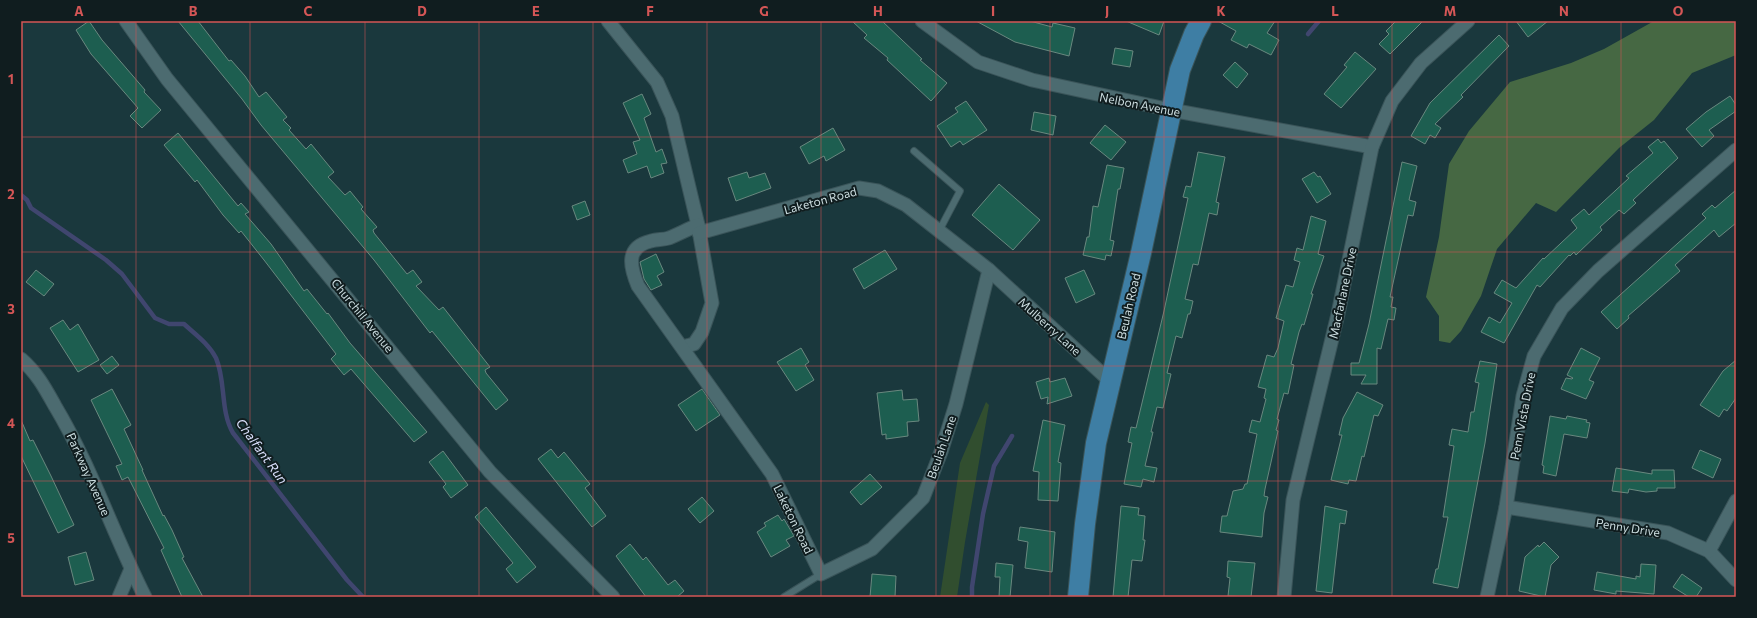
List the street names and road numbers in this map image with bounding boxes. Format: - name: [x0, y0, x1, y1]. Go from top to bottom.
- street label: Nelbon Avenue: [1098, 89, 1182, 119]
- street label: Laketon Road: [782, 184, 858, 216]
- street label: Macfarlane Drive: [1325, 246, 1359, 340]
- street label: Beulah Road: [1114, 272, 1142, 340]
- street label: Churchill Avenue: [329, 275, 397, 355]
- street label: Mulberry Lane: [1016, 294, 1084, 358]
- street label: Penn Vista Drive: [1507, 371, 1537, 461]
- street label: Beulah Lane: [924, 414, 958, 480]
- street label: Parkway Avenue: [64, 430, 114, 518]
- street label: Laketon Road: [771, 482, 817, 556]
- street label: Penny Drive: [1595, 515, 1661, 539]

